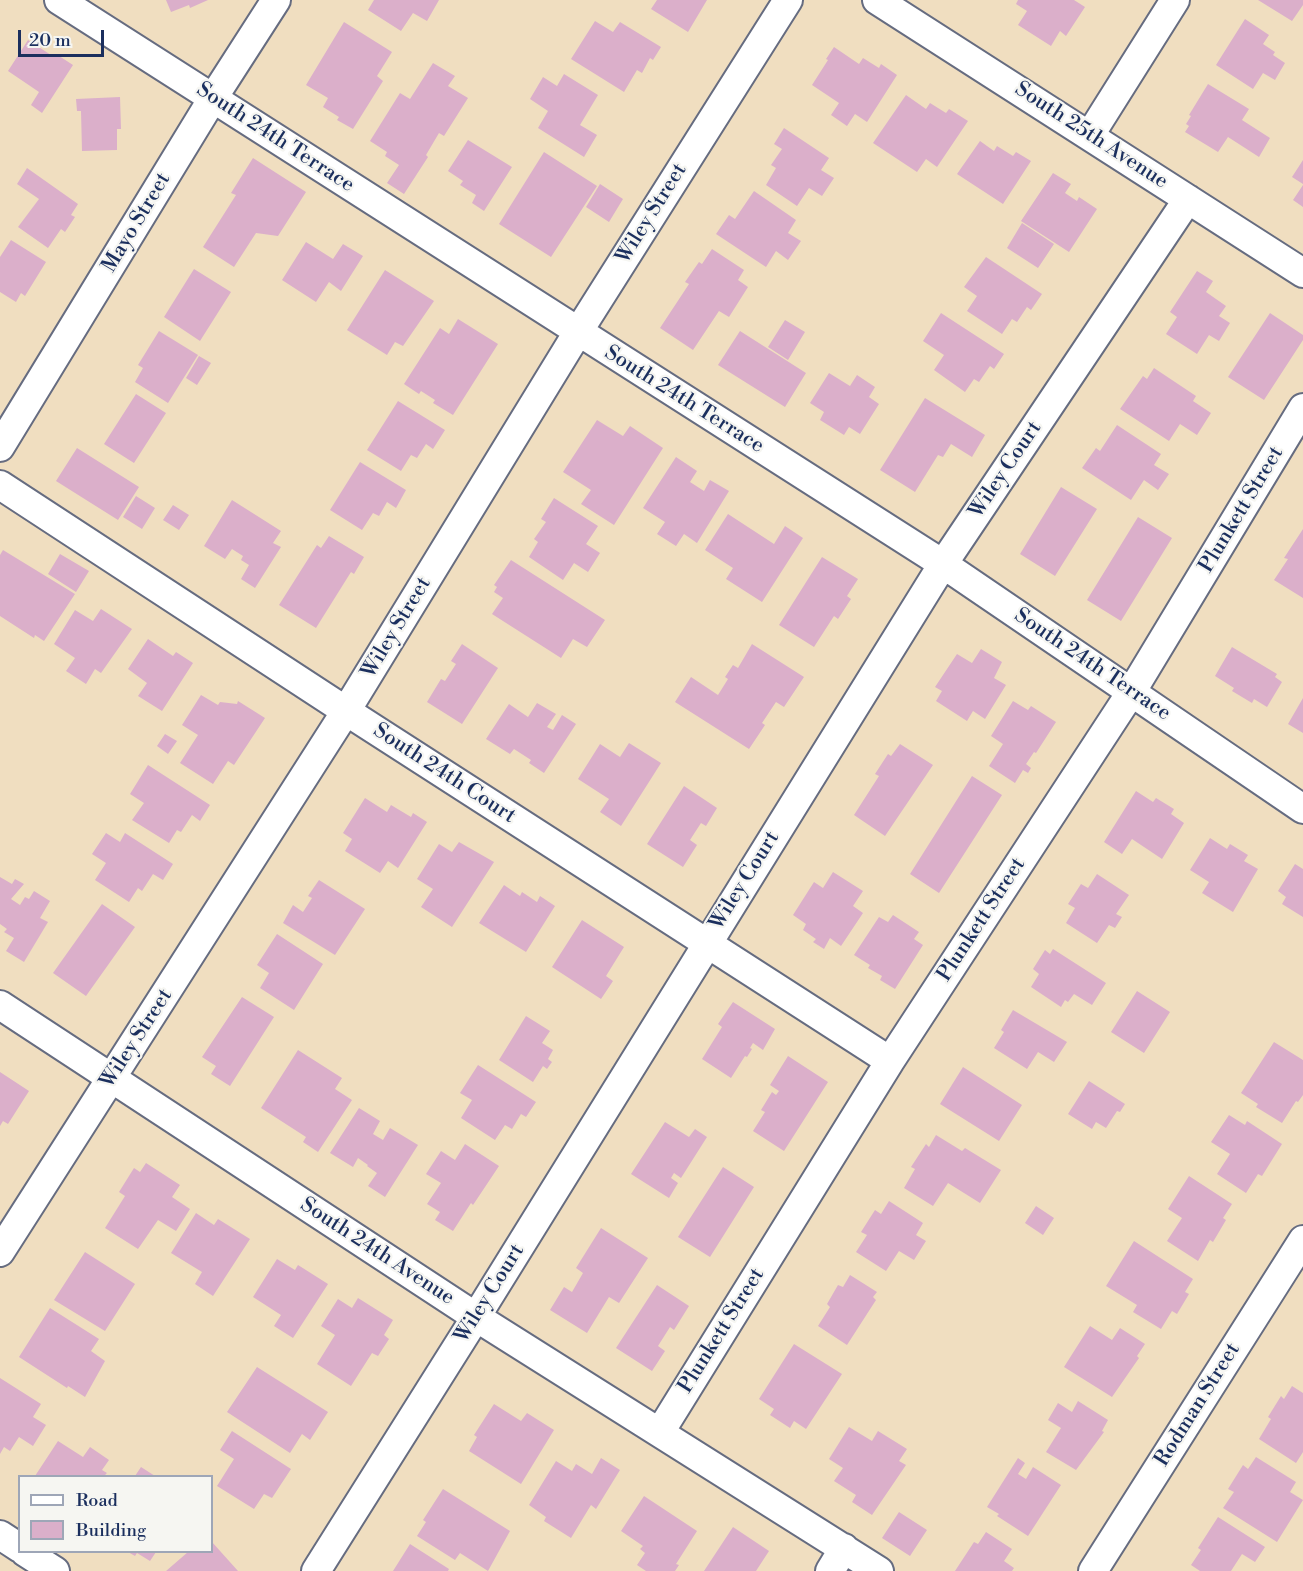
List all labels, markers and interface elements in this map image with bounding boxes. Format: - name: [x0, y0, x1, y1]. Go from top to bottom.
- scale bar: [21, 18, 106, 56]
- text: 20 m: [29, 29, 71, 52]
- street label: South 25th Avenue: [1010, 77, 1172, 195]
- street label: South 24th Terrace: [191, 78, 359, 198]
- street label: Wiley Street: [611, 159, 693, 269]
- street label: Mayo Street: [97, 169, 177, 277]
- street label: South 24th Terrace: [600, 341, 768, 459]
- street label: Wiley Court: [964, 417, 1048, 523]
- street label: Plunkett Street: [1194, 442, 1290, 578]
- street label: Wiley Street: [357, 573, 437, 683]
- street label: South 24th Terrace: [1009, 603, 1175, 727]
- street label: South 24th Court: [368, 719, 520, 829]
- street label: Wiley Court: [705, 827, 785, 935]
- street label: Plunkett Street: [933, 853, 1031, 987]
- street label: Wiley Street: [96, 985, 178, 1093]
- street label: South 24th Avenue: [295, 1193, 459, 1311]
- street label: Wiley Court: [450, 1240, 530, 1348]
- street label: Plunkett Street: [674, 1264, 770, 1398]
- street label: Rodman Street: [1150, 1339, 1246, 1471]
- legend: [18, 1475, 213, 1553]
- text: Road: [76, 1489, 118, 1512]
- text: Building: [76, 1519, 146, 1542]

